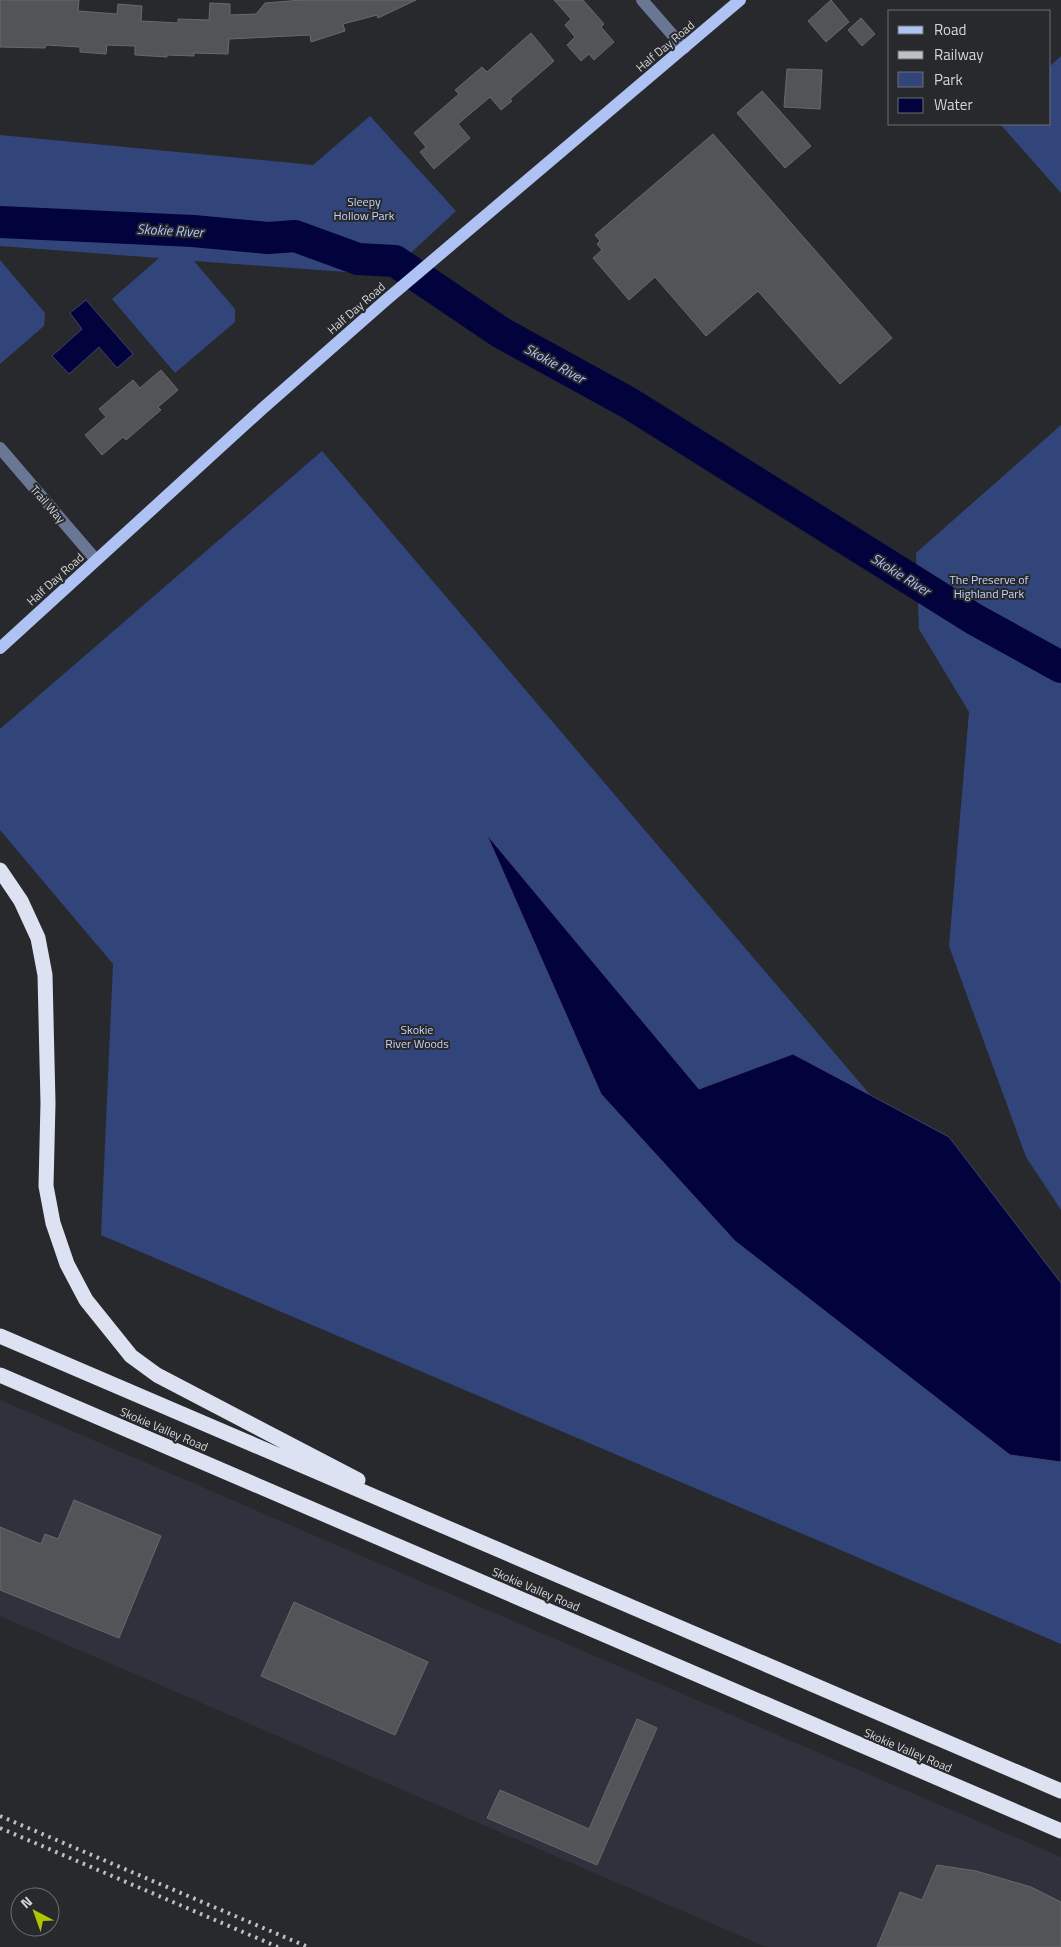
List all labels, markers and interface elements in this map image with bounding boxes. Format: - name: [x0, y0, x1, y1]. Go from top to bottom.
- legend: [888, 10, 1051, 125]
- street label: Half Day Road: [631, 16, 699, 76]
- text: Road: [934, 18, 966, 41]
- text: Railway: [934, 43, 984, 66]
- text: Park: [934, 68, 963, 91]
- text: Water: [934, 93, 973, 116]
- park label: Sleepy Hollow Park: [334, 192, 395, 225]
- water label: Skokie River: [136, 218, 205, 242]
- street label: Half Day Road: [323, 277, 389, 339]
- water label: Skokie River: [521, 338, 591, 389]
- street label: Trail Way: [26, 481, 70, 528]
- water label: Skokie River: [867, 547, 936, 601]
- street label: Half Day Road: [22, 548, 88, 610]
- park label: The Preserve of Highland Park: [949, 570, 1029, 603]
- park label: Skokie River Woods: [385, 1020, 449, 1053]
- street label: Skokie Valley Road: [117, 1402, 211, 1456]
- street label: Skokie Valley Road: [489, 1562, 583, 1616]
- street label: Skokie Valley Road: [861, 1723, 955, 1777]
- north arrow: [10, 1887, 60, 1937]
- text: N: [16, 1891, 37, 1913]

